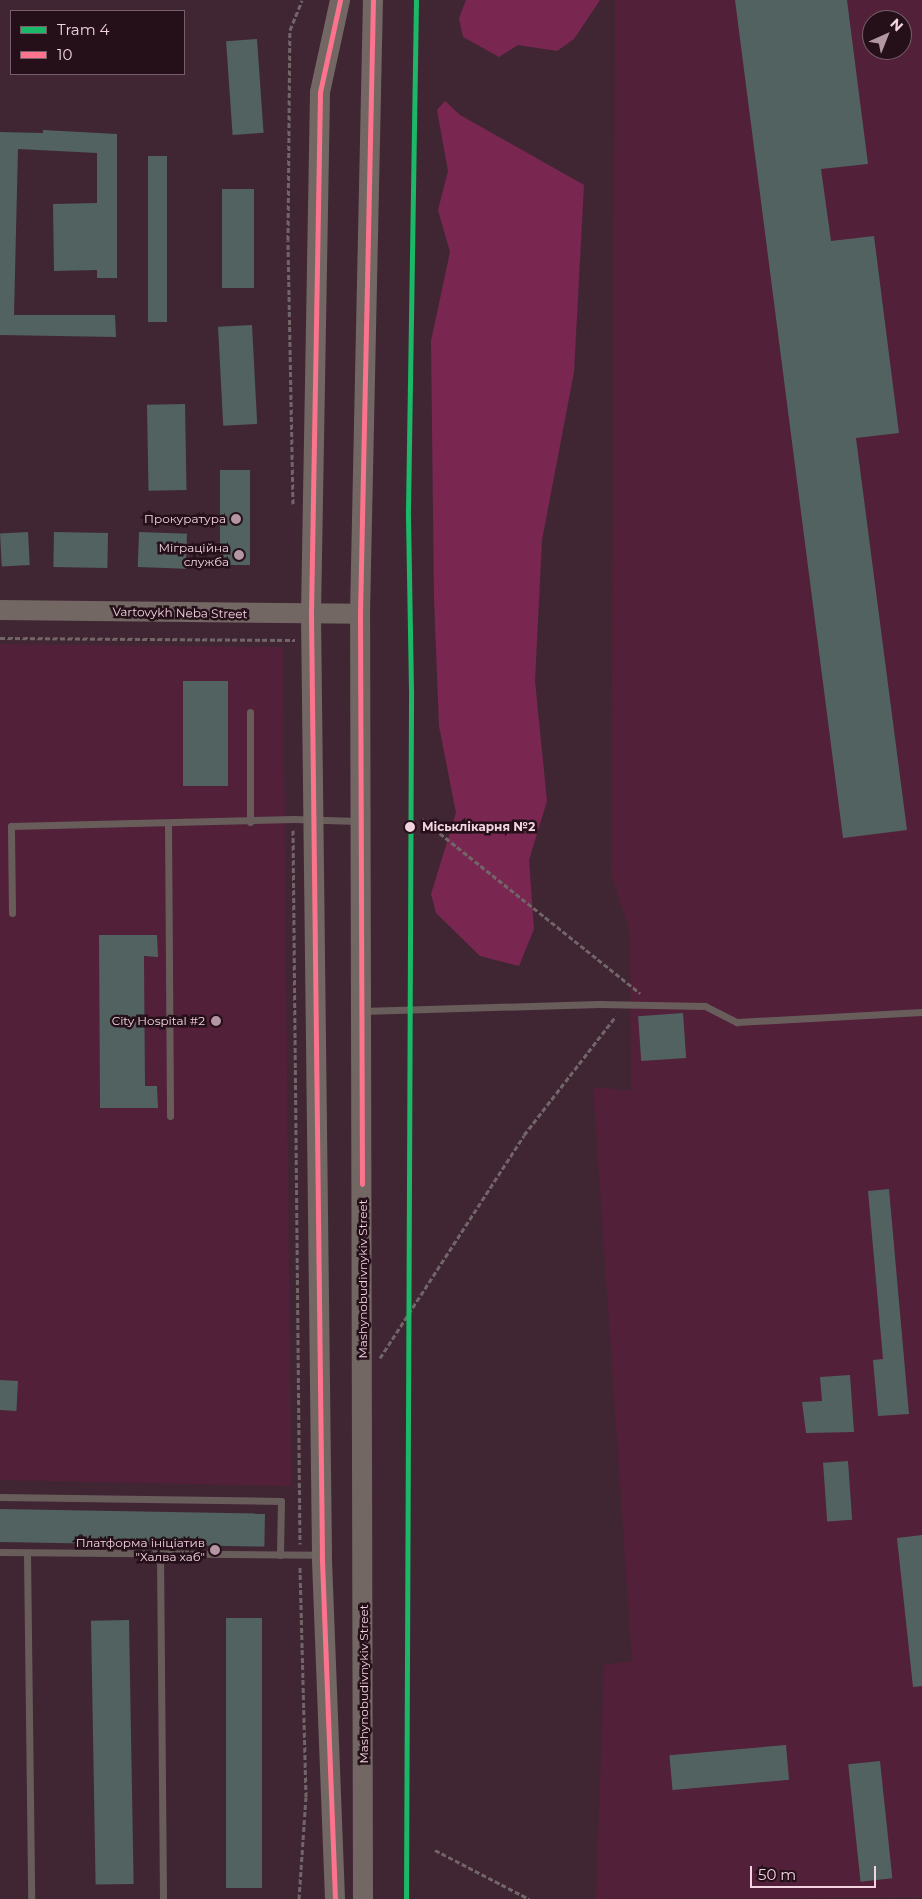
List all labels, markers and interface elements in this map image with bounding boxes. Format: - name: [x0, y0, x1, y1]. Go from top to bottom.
- legend: [10, 10, 185, 75]
- north arrow: [862, 10, 912, 60]
- text: N: [886, 15, 907, 35]
- text: Tram 4: [57, 20, 109, 39]
- text: 10: [57, 45, 72, 64]
- place label: Прокуратура: [144, 512, 226, 526]
- marker: Прокуратура: [230, 513, 242, 525]
- place label: Міграційна служба: [158, 541, 229, 569]
- marker: Міграційна служба: [233, 549, 245, 561]
- street label: Vartovykh Neba Street: [113, 605, 247, 621]
- marker: Міськлікарня №2: [402, 819, 418, 835]
- place label: Міськлікарня №2: [422, 820, 535, 834]
- place label: City Hospital #2: [112, 1014, 205, 1028]
- marker: City Hospital #2: [209, 1014, 223, 1028]
- street label: Mashynobudivnykiv Street: [356, 1199, 370, 1359]
- place label: Платформа ініціатив "Халва хаб": [76, 1536, 205, 1564]
- marker: Платформа ініціатив "Халва хаб": [209, 1544, 221, 1556]
- street label: Mashynobudivnykiv Street: [357, 1604, 371, 1764]
- scale bar: [752, 1856, 878, 1888]
- text: 50 m: [758, 1865, 796, 1884]

